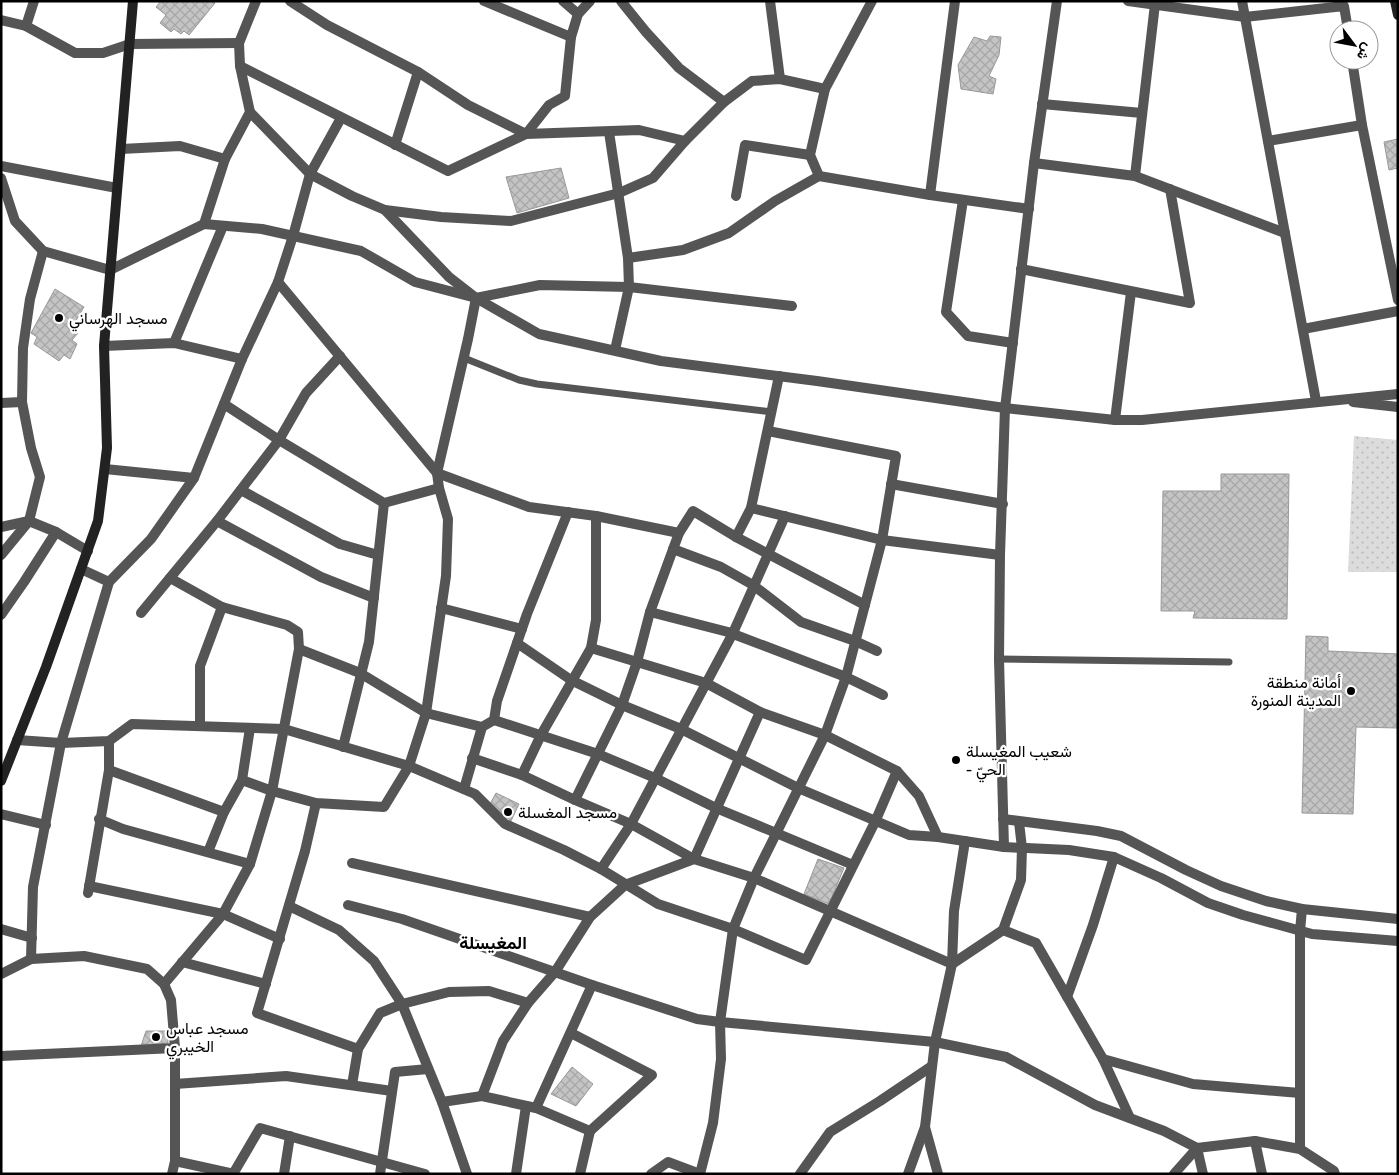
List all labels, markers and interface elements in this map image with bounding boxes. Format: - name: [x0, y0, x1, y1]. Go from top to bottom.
- north arrow: [1329, 20, 1379, 70]
- text: ش: [1353, 40, 1377, 64]
- place label: مسجد الهرساني: [69, 308, 167, 332]
- marker: مسجد الهرساني: [53, 312, 65, 324]
- place label: أمانة منطقة المدينة المنورة: [1251, 672, 1341, 711]
- marker: أمانة منطقة المدينة المنورة: [1345, 685, 1357, 697]
- place label: شعيب المغيسلة - الحيّ: [966, 741, 1072, 783]
- marker: شعيب المغيسلة - الحيّ: [950, 754, 962, 766]
- place label: مسجد المغسلة: [518, 802, 617, 822]
- marker: مسجد المغسلة: [502, 806, 514, 818]
- district label: المغيسلة: [459, 931, 527, 954]
- place label: مسجد عباس الخيبري: [166, 1018, 248, 1060]
- marker: مسجد عباس الخيبري: [150, 1031, 162, 1043]

